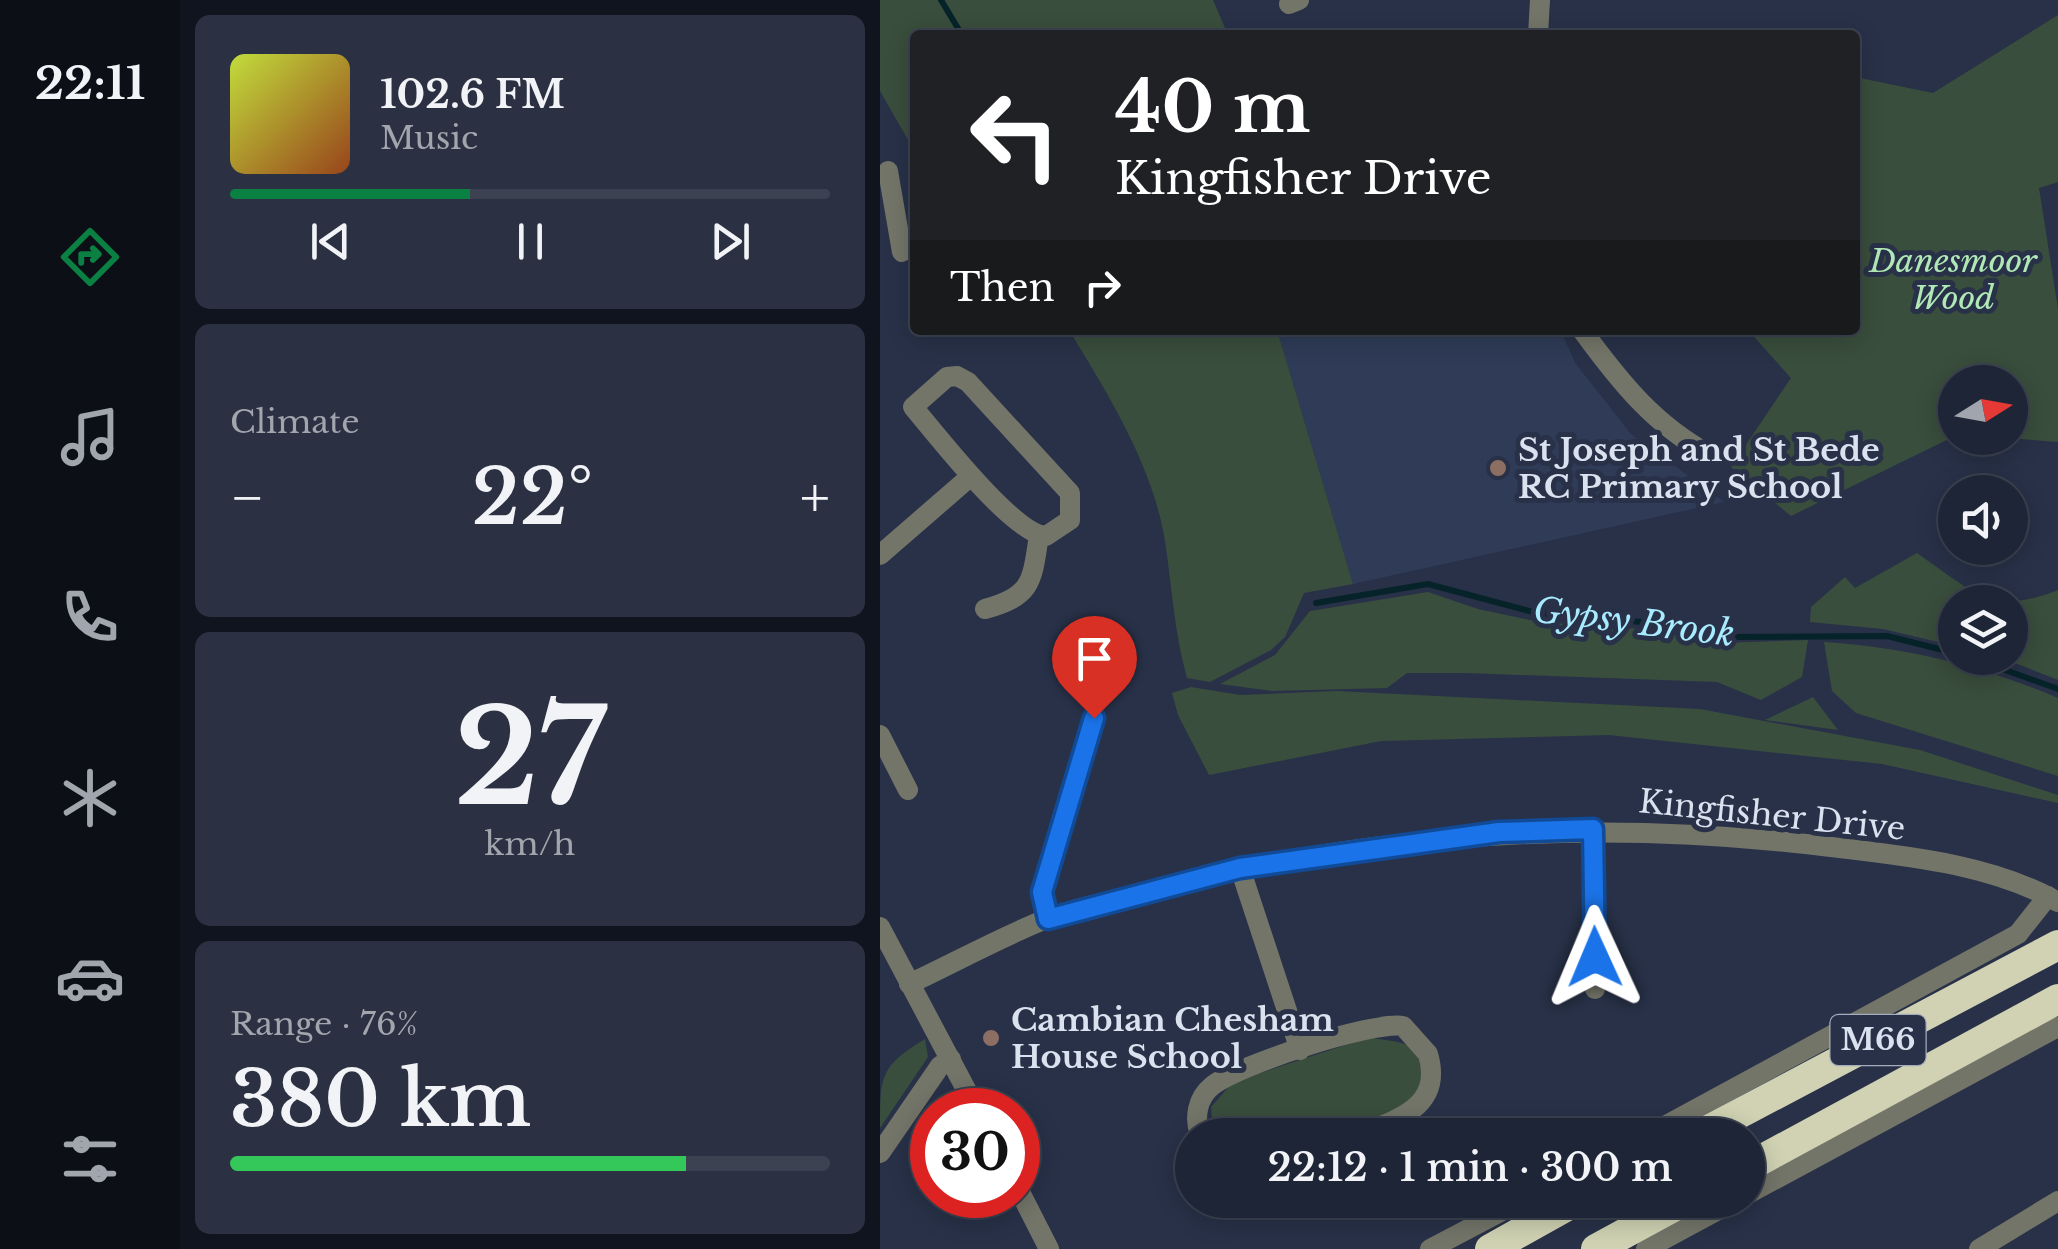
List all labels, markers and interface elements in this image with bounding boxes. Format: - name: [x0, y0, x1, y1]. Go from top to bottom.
- text: 22:11: [35, 55, 145, 111]
- text: 40 m: [1115, 64, 1310, 151]
- icon: left: [950, 70, 1080, 200]
- text: 102.6 FM: [380, 71, 565, 118]
- text: Music: [380, 118, 478, 158]
- text: Kingfisher Drive: [1115, 150, 1492, 206]
- icon: previous: [303, 214, 358, 269]
- icon: pause: [503, 214, 558, 269]
- icon: next: [703, 214, 758, 269]
- icon: directions: [55, 222, 125, 292]
- park label: Danesmoor Wood: [1868, 241, 2038, 318]
- icon: right: [1075, 260, 1130, 315]
- text: Then: [950, 264, 1055, 311]
- north arrow: [1938, 365, 2028, 455]
- map controls: [1938, 365, 2028, 675]
- icon: music: [55, 402, 125, 472]
- text: Climate: [230, 402, 359, 442]
- place label: St Joseph and St Bede RC Primary School: [1518, 430, 1880, 507]
- text: 22°: [472, 451, 593, 544]
- marker: St Joseph and St Bede RC Primary School: [1487, 457, 1509, 479]
- text: −: [230, 464, 265, 532]
- text: +: [800, 464, 830, 532]
- button: sound: [1938, 475, 2028, 565]
- icon: phone: [55, 582, 125, 652]
- button: layers: [1938, 585, 2028, 675]
- water label: Gypsy Brook: [1531, 588, 1737, 655]
- pin: [1052, 616, 1137, 719]
- icon: arrive: [1067, 631, 1122, 686]
- text: 27: [454, 678, 606, 839]
- icon: climate: [55, 763, 125, 833]
- street label: Kingfisher Drive: [1637, 781, 1907, 849]
- text: km/h: [485, 824, 575, 864]
- position arrow: [1543, 905, 1647, 1009]
- icon: car: [55, 943, 125, 1013]
- place label: Cambian Chesham House School: [1011, 1000, 1334, 1077]
- text: Range · 76%: [230, 1004, 418, 1044]
- road number: M66: [1830, 1015, 1926, 1065]
- marker: Cambian Chesham House School: [980, 1027, 1002, 1049]
- text: 380 km: [230, 1053, 531, 1146]
- speed limit sign: 30: [910, 1088, 1040, 1218]
- icon: filters: [55, 1124, 125, 1194]
- text: 22:12 · 1 min · 300 m: [1267, 1144, 1673, 1191]

